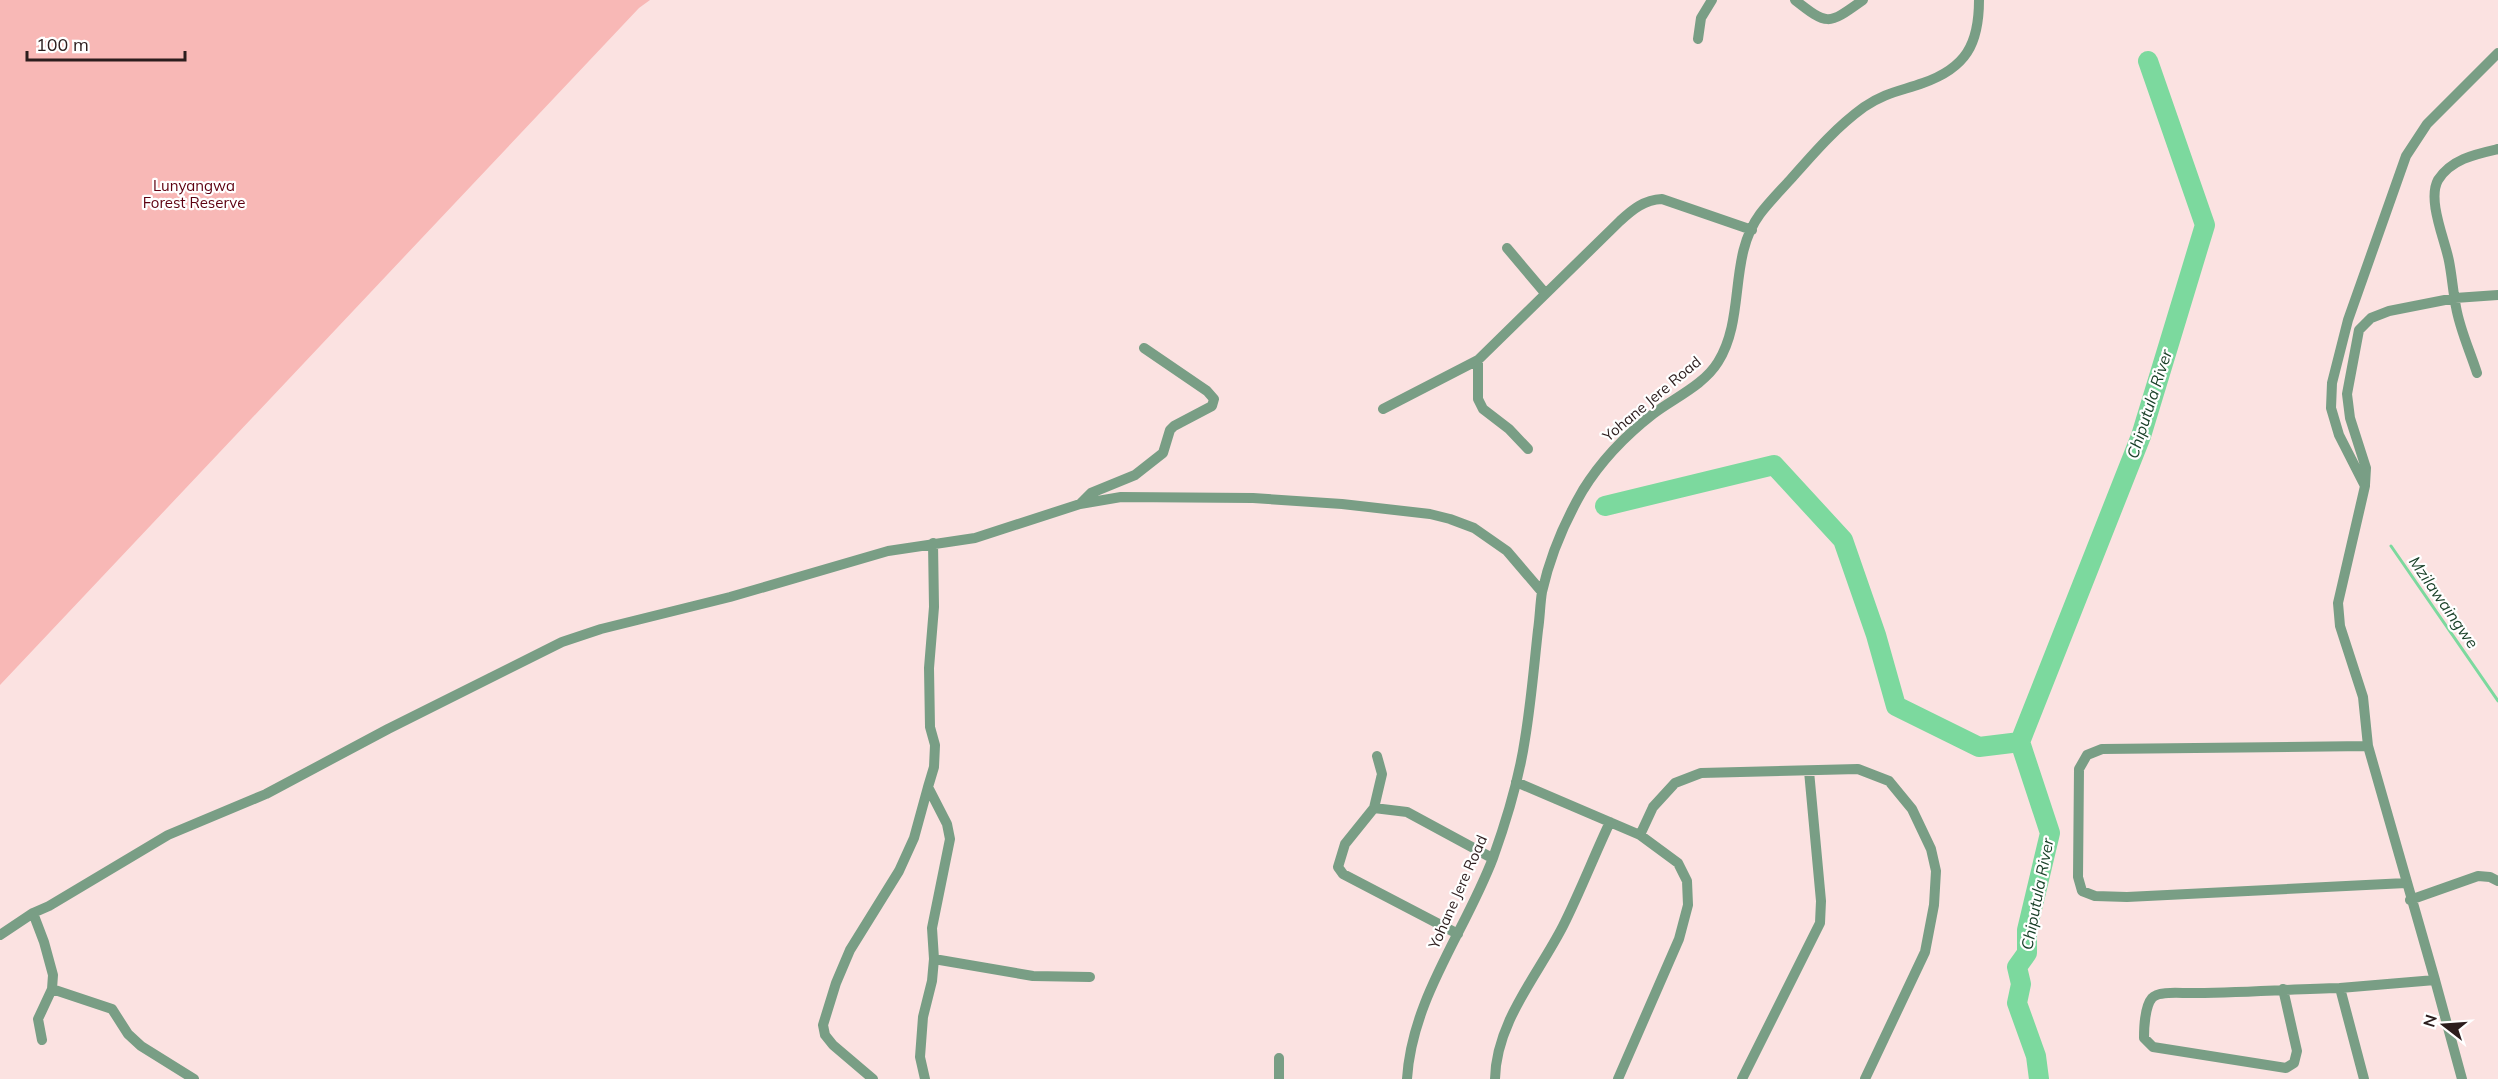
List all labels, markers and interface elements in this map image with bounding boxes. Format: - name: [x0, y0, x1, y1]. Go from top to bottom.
- scale bar: [27, 24, 184, 62]
- text: 100 m: [36, 33, 89, 56]
- park label: Lunyangwa Forest Reserve: [143, 176, 245, 212]
- water label: Chiputula River: [2122, 346, 2176, 461]
- street label: Yohane Jere Road: [1598, 352, 1705, 446]
- water label: Mzilawaingwe: [2405, 552, 2483, 652]
- street label: Yohane Jere Road: [1424, 832, 1491, 953]
- water label: Chiputula River: [2016, 835, 2058, 951]
- north arrow: [2414, 995, 2474, 1055]
- text: N: [2418, 1012, 2441, 1029]

